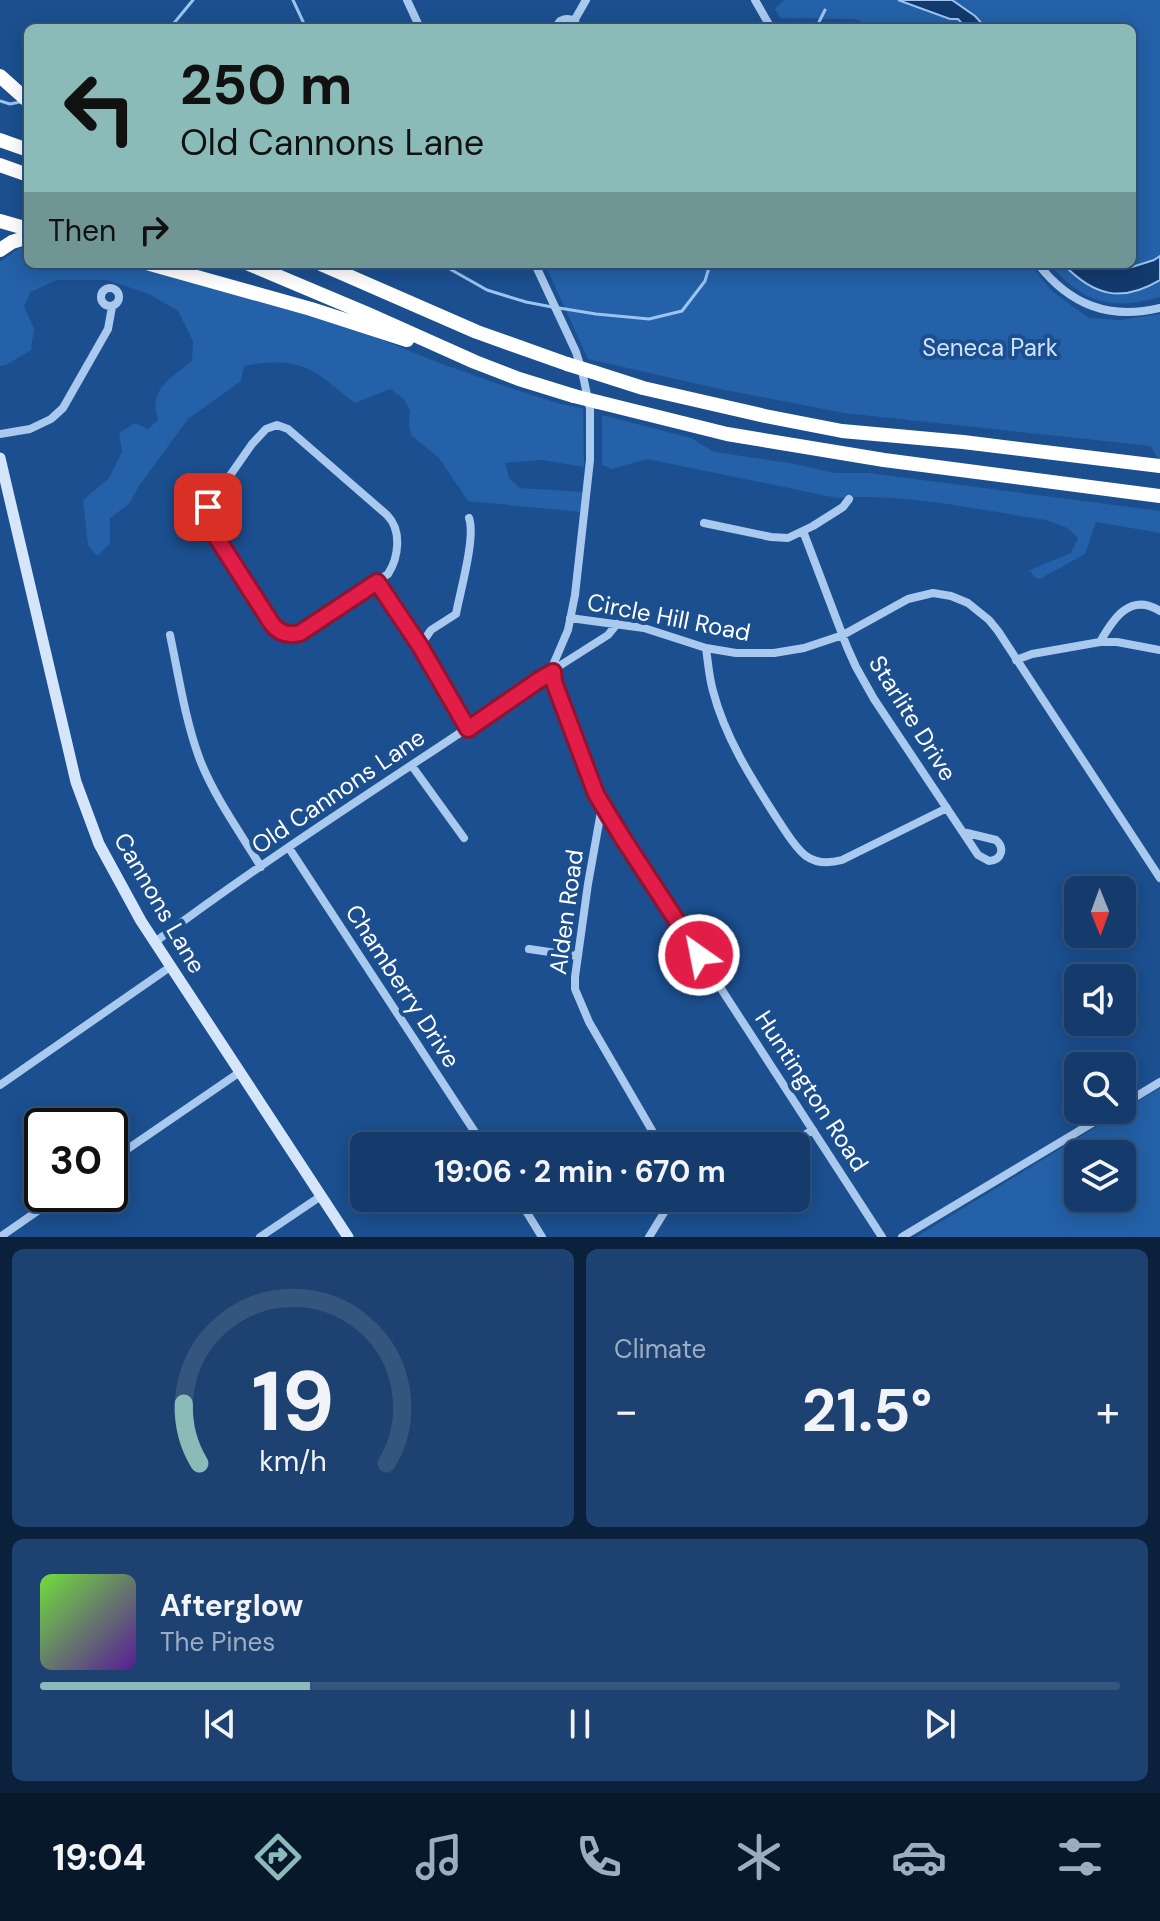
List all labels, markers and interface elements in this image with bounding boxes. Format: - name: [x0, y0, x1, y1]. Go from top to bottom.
- text: 250 m: [180, 48, 352, 121]
- icon: left: [48, 56, 152, 160]
- text: Old Cannons Lane: [180, 119, 484, 166]
- icon: right: [132, 208, 176, 252]
- text: Then: [48, 211, 116, 250]
- park label: Seneca Park: [922, 332, 1058, 363]
- pin: [174, 473, 242, 541]
- icon: arrive: [186, 485, 230, 529]
- street label: Circle Hill Road: [585, 586, 753, 648]
- street label: Starlite Drive: [862, 649, 964, 787]
- street label: Old Cannons Lane: [245, 721, 431, 861]
- street label: Cannons Lane: [107, 827, 213, 979]
- street label: Alden Road: [542, 847, 590, 977]
- north arrow: [1064, 876, 1136, 948]
- map controls: [1064, 876, 1136, 1212]
- street label: Chamberry Drive: [339, 899, 467, 1073]
- position arrow: [657, 913, 741, 997]
- button: sound: [1064, 964, 1136, 1036]
- street label: Huntington Road: [748, 1005, 876, 1177]
- button: search: [1064, 1052, 1136, 1124]
- speed limit sign: 30: [24, 1108, 128, 1212]
- button: layers: [1064, 1140, 1136, 1212]
- text: 19:06 · 2 min · 670 m: [434, 1152, 726, 1191]
- text: Climate: [614, 1332, 706, 1366]
- text: 19: [251, 1347, 335, 1456]
- text: 21.5°: [802, 1371, 932, 1450]
- text: −: [614, 1382, 638, 1440]
- text: +: [1096, 1382, 1120, 1440]
- text: km/h: [259, 1443, 327, 1480]
- text: Afterglow: [160, 1586, 303, 1625]
- text: The Pines: [160, 1625, 275, 1659]
- icon: previous: [198, 1702, 242, 1746]
- icon: pause: [558, 1702, 602, 1746]
- icon: next: [918, 1702, 962, 1746]
- icon: directions: [250, 1829, 306, 1885]
- icon: music: [411, 1829, 467, 1885]
- icon: phone: [571, 1829, 627, 1885]
- icon: climate: [731, 1829, 787, 1885]
- icon: car: [891, 1829, 947, 1885]
- icon: filters: [1052, 1829, 1108, 1885]
- text: 19:04: [52, 1834, 146, 1881]

